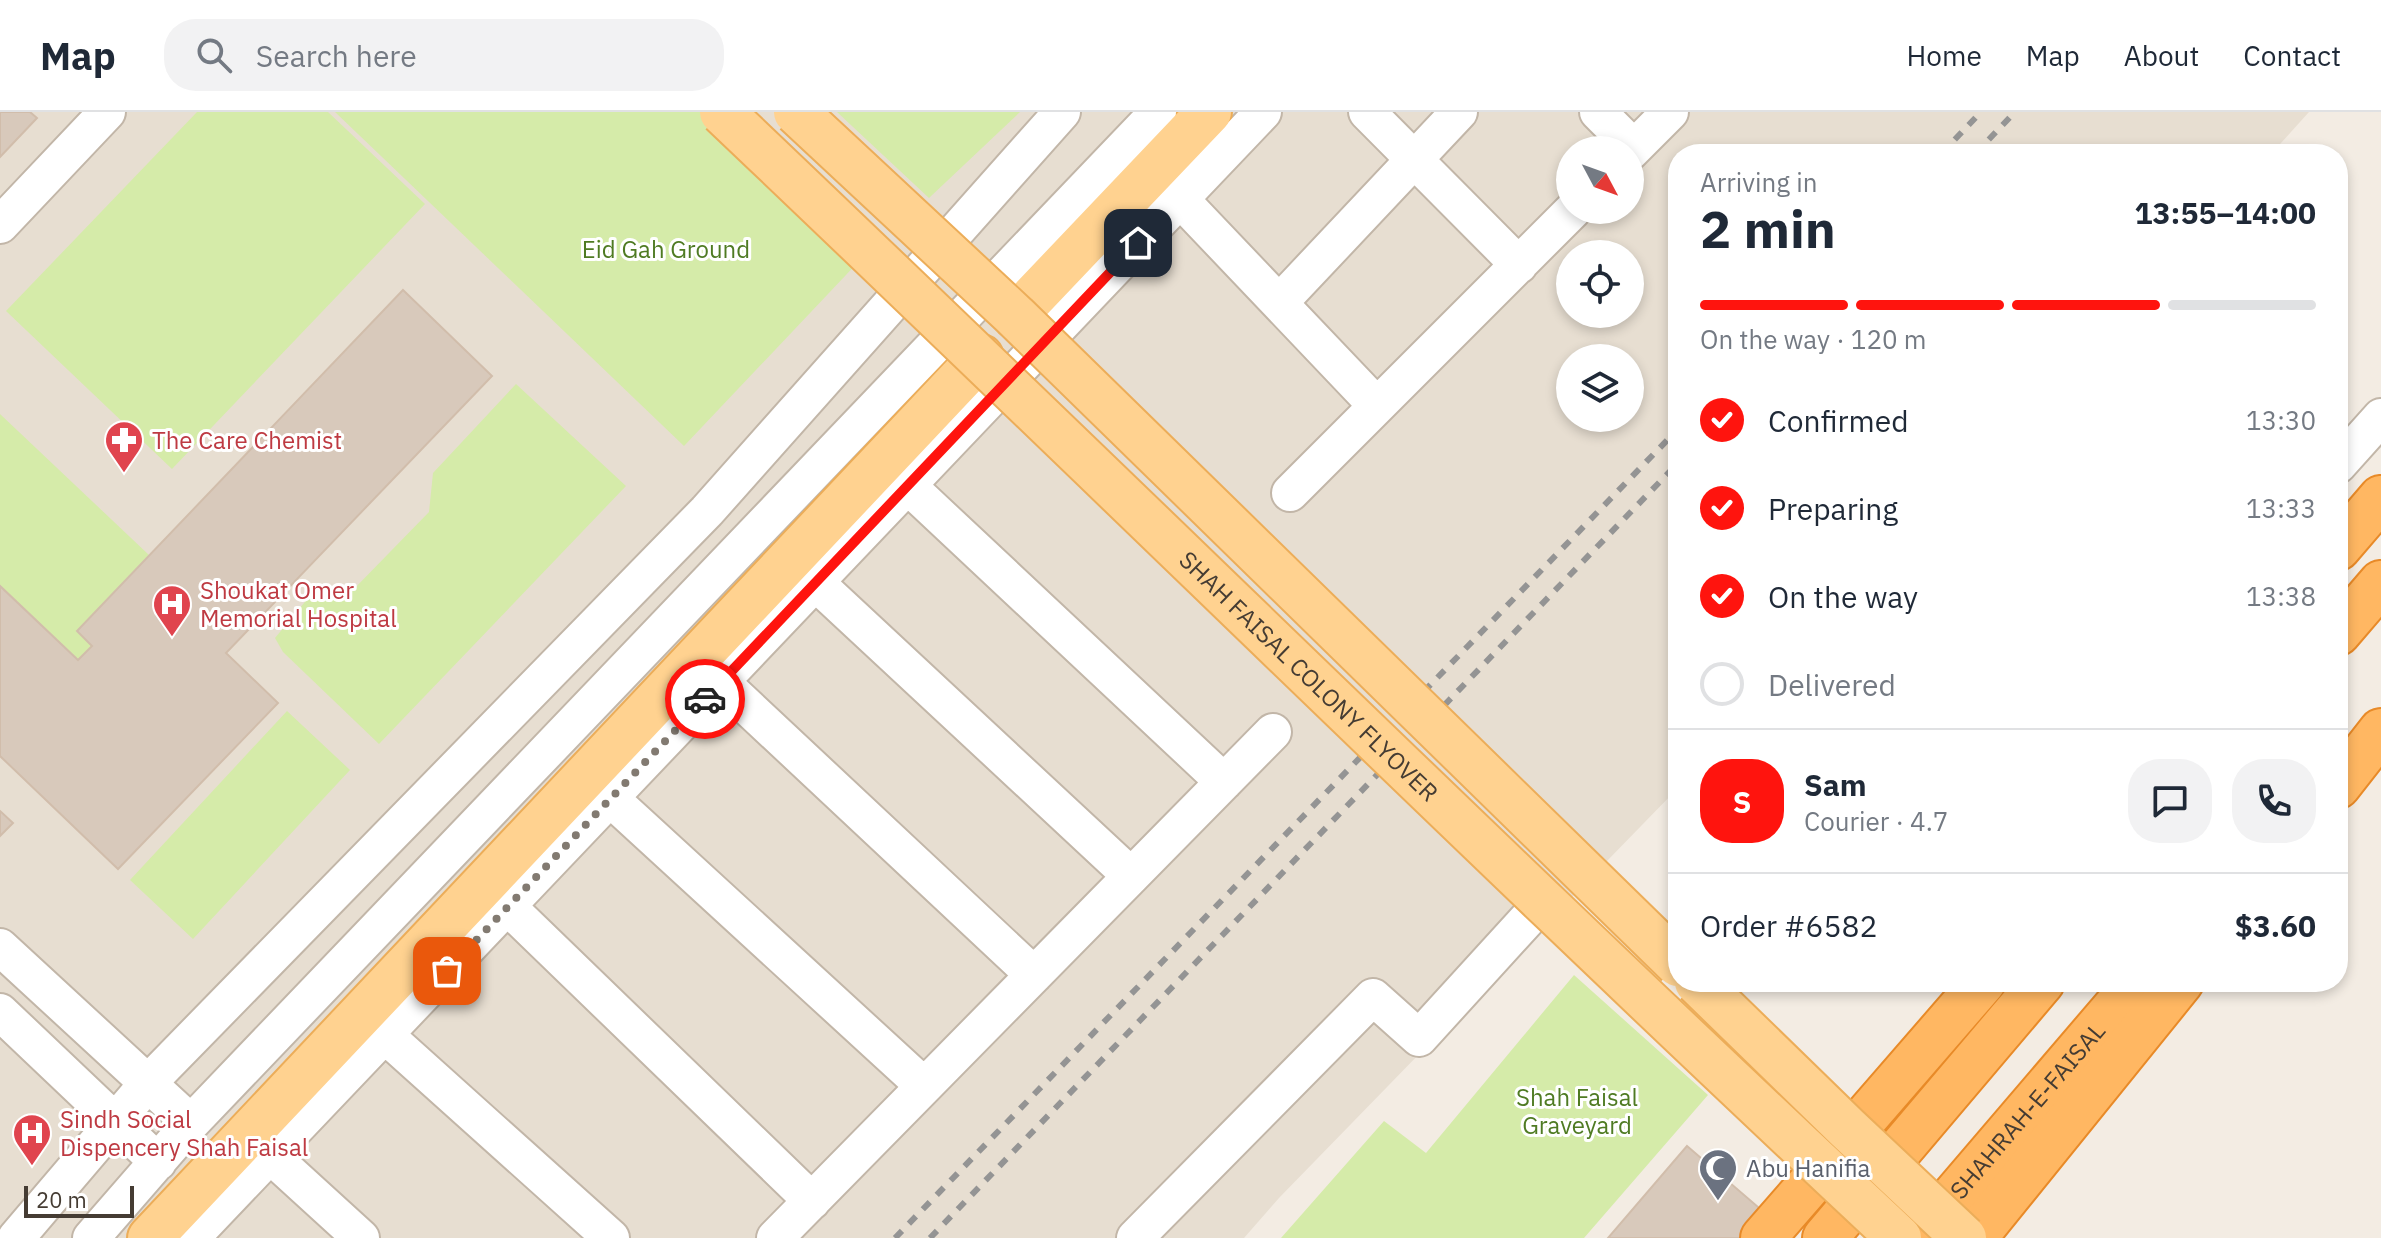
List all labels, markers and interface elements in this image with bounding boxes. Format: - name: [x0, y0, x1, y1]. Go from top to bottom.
- search box: [164, 19, 724, 91]
- text: Map: [40, 31, 116, 80]
- icon: search: [192, 33, 236, 77]
- text: Search here: [256, 36, 417, 75]
- text: Home: [1906, 37, 1982, 74]
- text: Map: [2026, 37, 2080, 74]
- text: About: [2124, 37, 2199, 74]
- text: Contact: [2243, 37, 2341, 74]
- north arrow: [1556, 136, 1644, 224]
- map controls: [1556, 136, 1644, 432]
- text: Arriving in: [1700, 165, 1817, 199]
- text: 13:55–14:00: [2135, 193, 2316, 232]
- text: 2 min: [1700, 195, 1836, 262]
- pin: [1104, 209, 1172, 277]
- icon: home: [1116, 221, 1160, 265]
- park label: Eid Gah Ground: [582, 233, 750, 265]
- button: locate: [1556, 240, 1644, 328]
- text: On the way · 120 m: [1700, 322, 1926, 356]
- button: layers: [1556, 344, 1644, 432]
- icon: check: [1700, 398, 1744, 442]
- text: Confirmed: [1768, 401, 1909, 440]
- text: 13:30: [2246, 403, 2316, 437]
- pharmacy icon: The Care Chemist: [103, 419, 145, 474]
- place label: The Care Chemist: [152, 424, 342, 456]
- icon: check: [1700, 486, 1744, 530]
- text: Preparing: [1768, 489, 1898, 528]
- text: 13:33: [2246, 491, 2316, 525]
- street label: SHAH FAISAL COLONY FLYOVER: [1173, 544, 1445, 808]
- place label: Shoukat Omer Memorial Hospital: [200, 574, 397, 634]
- icon: check: [1700, 574, 1744, 618]
- text: On the way: [1768, 577, 1918, 616]
- text: 13:38: [2246, 579, 2316, 613]
- hospital icon: Shoukat Omer Memorial Hospital: [151, 583, 193, 638]
- courier: [665, 659, 745, 739]
- text: Delivered: [1768, 665, 1896, 704]
- icon: car: [683, 677, 727, 721]
- button: chat: [2128, 759, 2212, 843]
- button: phone: [2232, 759, 2316, 843]
- text: Sam: [1804, 765, 1867, 804]
- text: S: [1733, 782, 1751, 821]
- text: Courier · 4.7: [1804, 804, 1948, 838]
- text: Order #6582: [1700, 906, 1877, 945]
- text: $3.60: [2235, 906, 2316, 945]
- pin: [413, 937, 481, 1005]
- icon: bag: [425, 949, 469, 993]
- street label: SHAHRAH-E-FAISAL: [1943, 1015, 2112, 1205]
- park label: Shah Faisal Graveyard: [1516, 1081, 1638, 1141]
- place label: Sindh Social Dispencery Shah Faisal: [60, 1103, 308, 1163]
- hospital icon: Sindh Social Dispencery Shah Faisal: [11, 1112, 53, 1167]
- mosque icon: Abu Hanifia: [1697, 1147, 1739, 1202]
- place label: Abu Hanifia: [1746, 1152, 1871, 1184]
- scale bar: [24, 1182, 134, 1218]
- text: 20 m: [36, 1185, 87, 1214]

